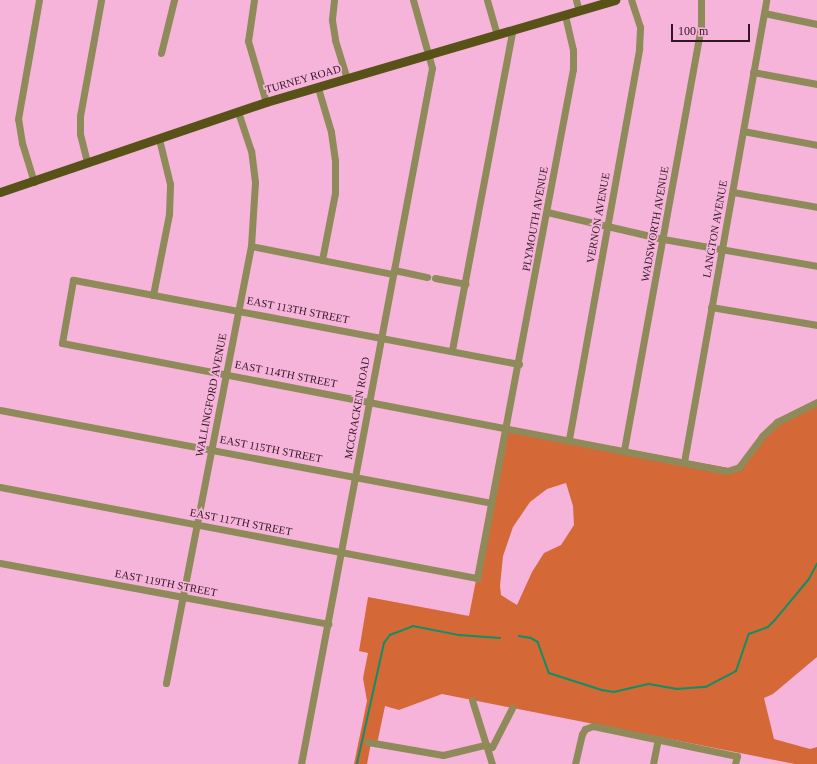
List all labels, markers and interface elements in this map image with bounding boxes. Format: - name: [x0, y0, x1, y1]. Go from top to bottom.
- scale bar: [673, 16, 752, 42]
- text: 100 m: [678, 24, 708, 38]
- street label: TURNEY ROAD: [263, 62, 343, 96]
- street label: PLYMOUTH AVENUE: [519, 165, 551, 273]
- street label: WADSWORTH AVENUE: [638, 165, 672, 283]
- street label: VERNON AVENUE: [583, 171, 613, 265]
- street label: LANGTON AVENUE: [700, 179, 730, 279]
- street label: EAST 113TH STREET: [246, 294, 350, 326]
- street label: WALLINGFORD AVENUE: [193, 332, 229, 458]
- street label: MCCRACKEN ROAD: [342, 356, 372, 460]
- street label: EAST 114TH STREET: [234, 358, 338, 390]
- street label: EAST 115TH STREET: [219, 433, 323, 465]
- street label: EAST 117TH STREET: [189, 506, 293, 538]
- street label: EAST 119TH STREET: [114, 567, 218, 599]

